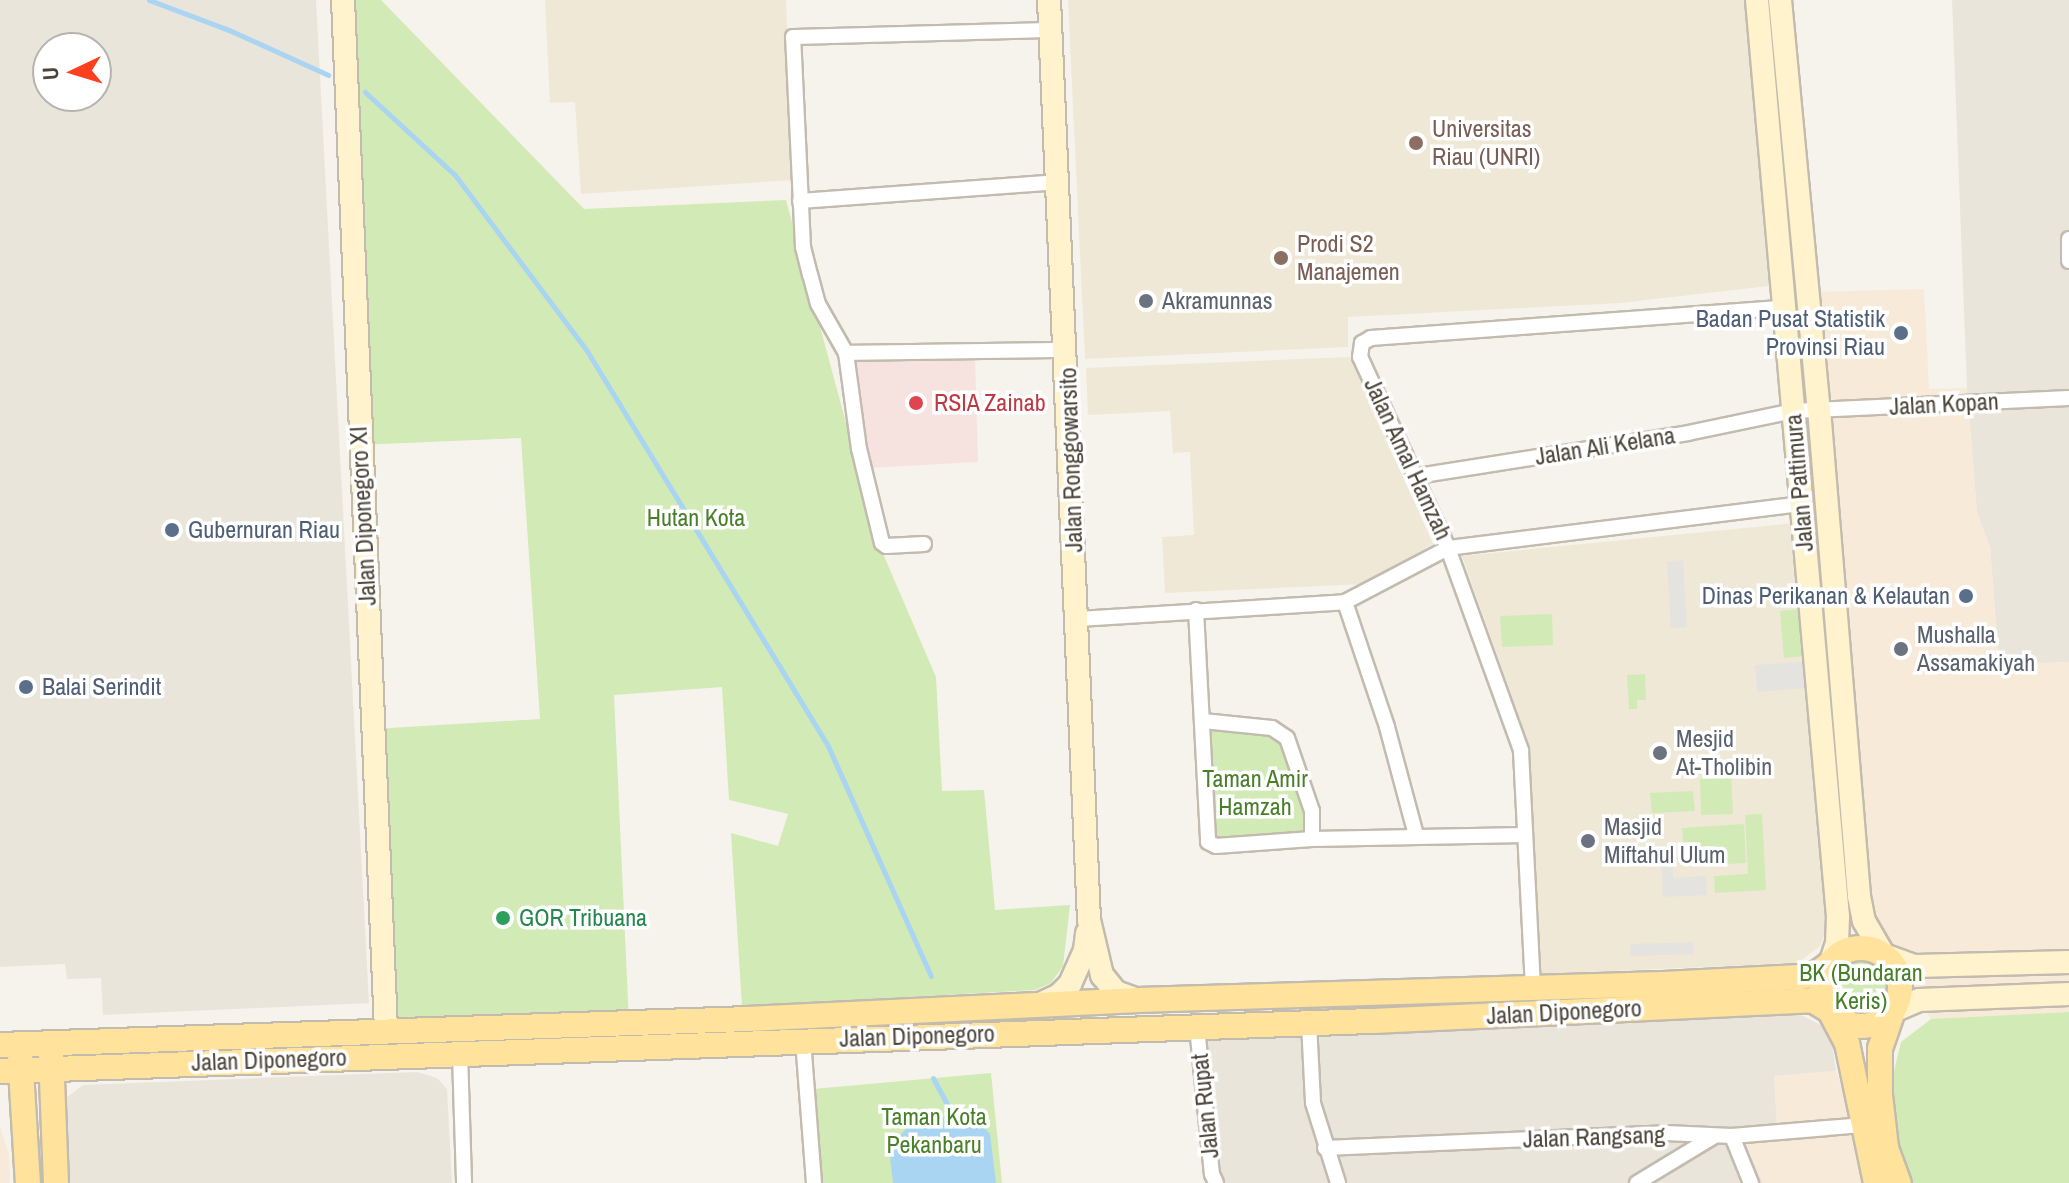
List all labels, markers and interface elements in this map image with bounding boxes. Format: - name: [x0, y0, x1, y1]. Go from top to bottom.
- north arrow: [32, 32, 112, 112]
- text: U: [35, 66, 65, 81]
- place label: Universitas Riau (UNRI): [1432, 115, 1540, 171]
- marker: Universitas Riau (UNRI): [1407, 134, 1425, 152]
- place label: Prodi S2 Manajemen: [1297, 230, 1400, 286]
- marker: Prodi S2 Manajemen: [1272, 249, 1290, 267]
- place label: Akramunnas: [1162, 287, 1272, 315]
- marker: Akramunnas: [1137, 292, 1155, 310]
- place label: Badan Pusat Statistik Provinsi Riau: [1696, 305, 1885, 361]
- marker: Badan Pusat Statistik Provinsi Riau: [1892, 324, 1910, 342]
- street label: Jalan Ronggowarsito: [1053, 367, 1089, 553]
- street label: Jalan Amal Hamzah: [1358, 373, 1458, 545]
- street label: Jalan Kopan: [1889, 387, 1999, 421]
- place label: RSIA Zainab: [934, 389, 1047, 417]
- marker: RSIA Zainab: [905, 392, 927, 414]
- street label: Jalan Pattimura: [1779, 413, 1819, 553]
- street label: Jalan Ali Kelana: [1533, 421, 1677, 471]
- street label: Jalan Diponegoro XI: [344, 426, 382, 606]
- park label: Hutan Kota: [647, 504, 745, 532]
- place label: Gubernuran Riau: [188, 516, 340, 544]
- marker: Gubernuran Riau: [163, 521, 181, 539]
- place label: Dinas Perikanan & Kelautan: [1702, 582, 1950, 610]
- marker: Dinas Perikanan & Kelautan: [1957, 587, 1975, 605]
- place label: Mushalla Assamakiyah: [1917, 621, 2035, 677]
- marker: Mushalla Assamakiyah: [1892, 640, 1910, 658]
- place label: Balai Serindit: [42, 673, 161, 701]
- marker: Balai Serindit: [17, 678, 35, 696]
- place label: Mesjid At-Tholibin: [1676, 725, 1772, 781]
- marker: Mesjid At-Tholibin: [1651, 744, 1669, 762]
- park label: Taman Amir Hamzah: [1202, 765, 1308, 821]
- place label: Masjid Miftahul Ulum: [1604, 813, 1725, 869]
- marker: Masjid Miftahul Ulum: [1579, 832, 1597, 850]
- place label: GOR Tribuana: [519, 904, 647, 932]
- marker: GOR Tribuana: [494, 909, 512, 927]
- park label: BK (Bundaran Keris): [1799, 959, 1923, 1015]
- street label: Jalan Diponegoro: [1486, 994, 1642, 1030]
- street label: Jalan Diponegoro: [839, 1019, 995, 1053]
- street label: Jalan Diponegoro: [191, 1043, 347, 1077]
- street label: Jalan Rupat: [1185, 1052, 1225, 1160]
- park label: Taman Kota Pekanbaru: [881, 1103, 987, 1159]
- street label: Jalan Rangsang: [1522, 1120, 1666, 1154]

